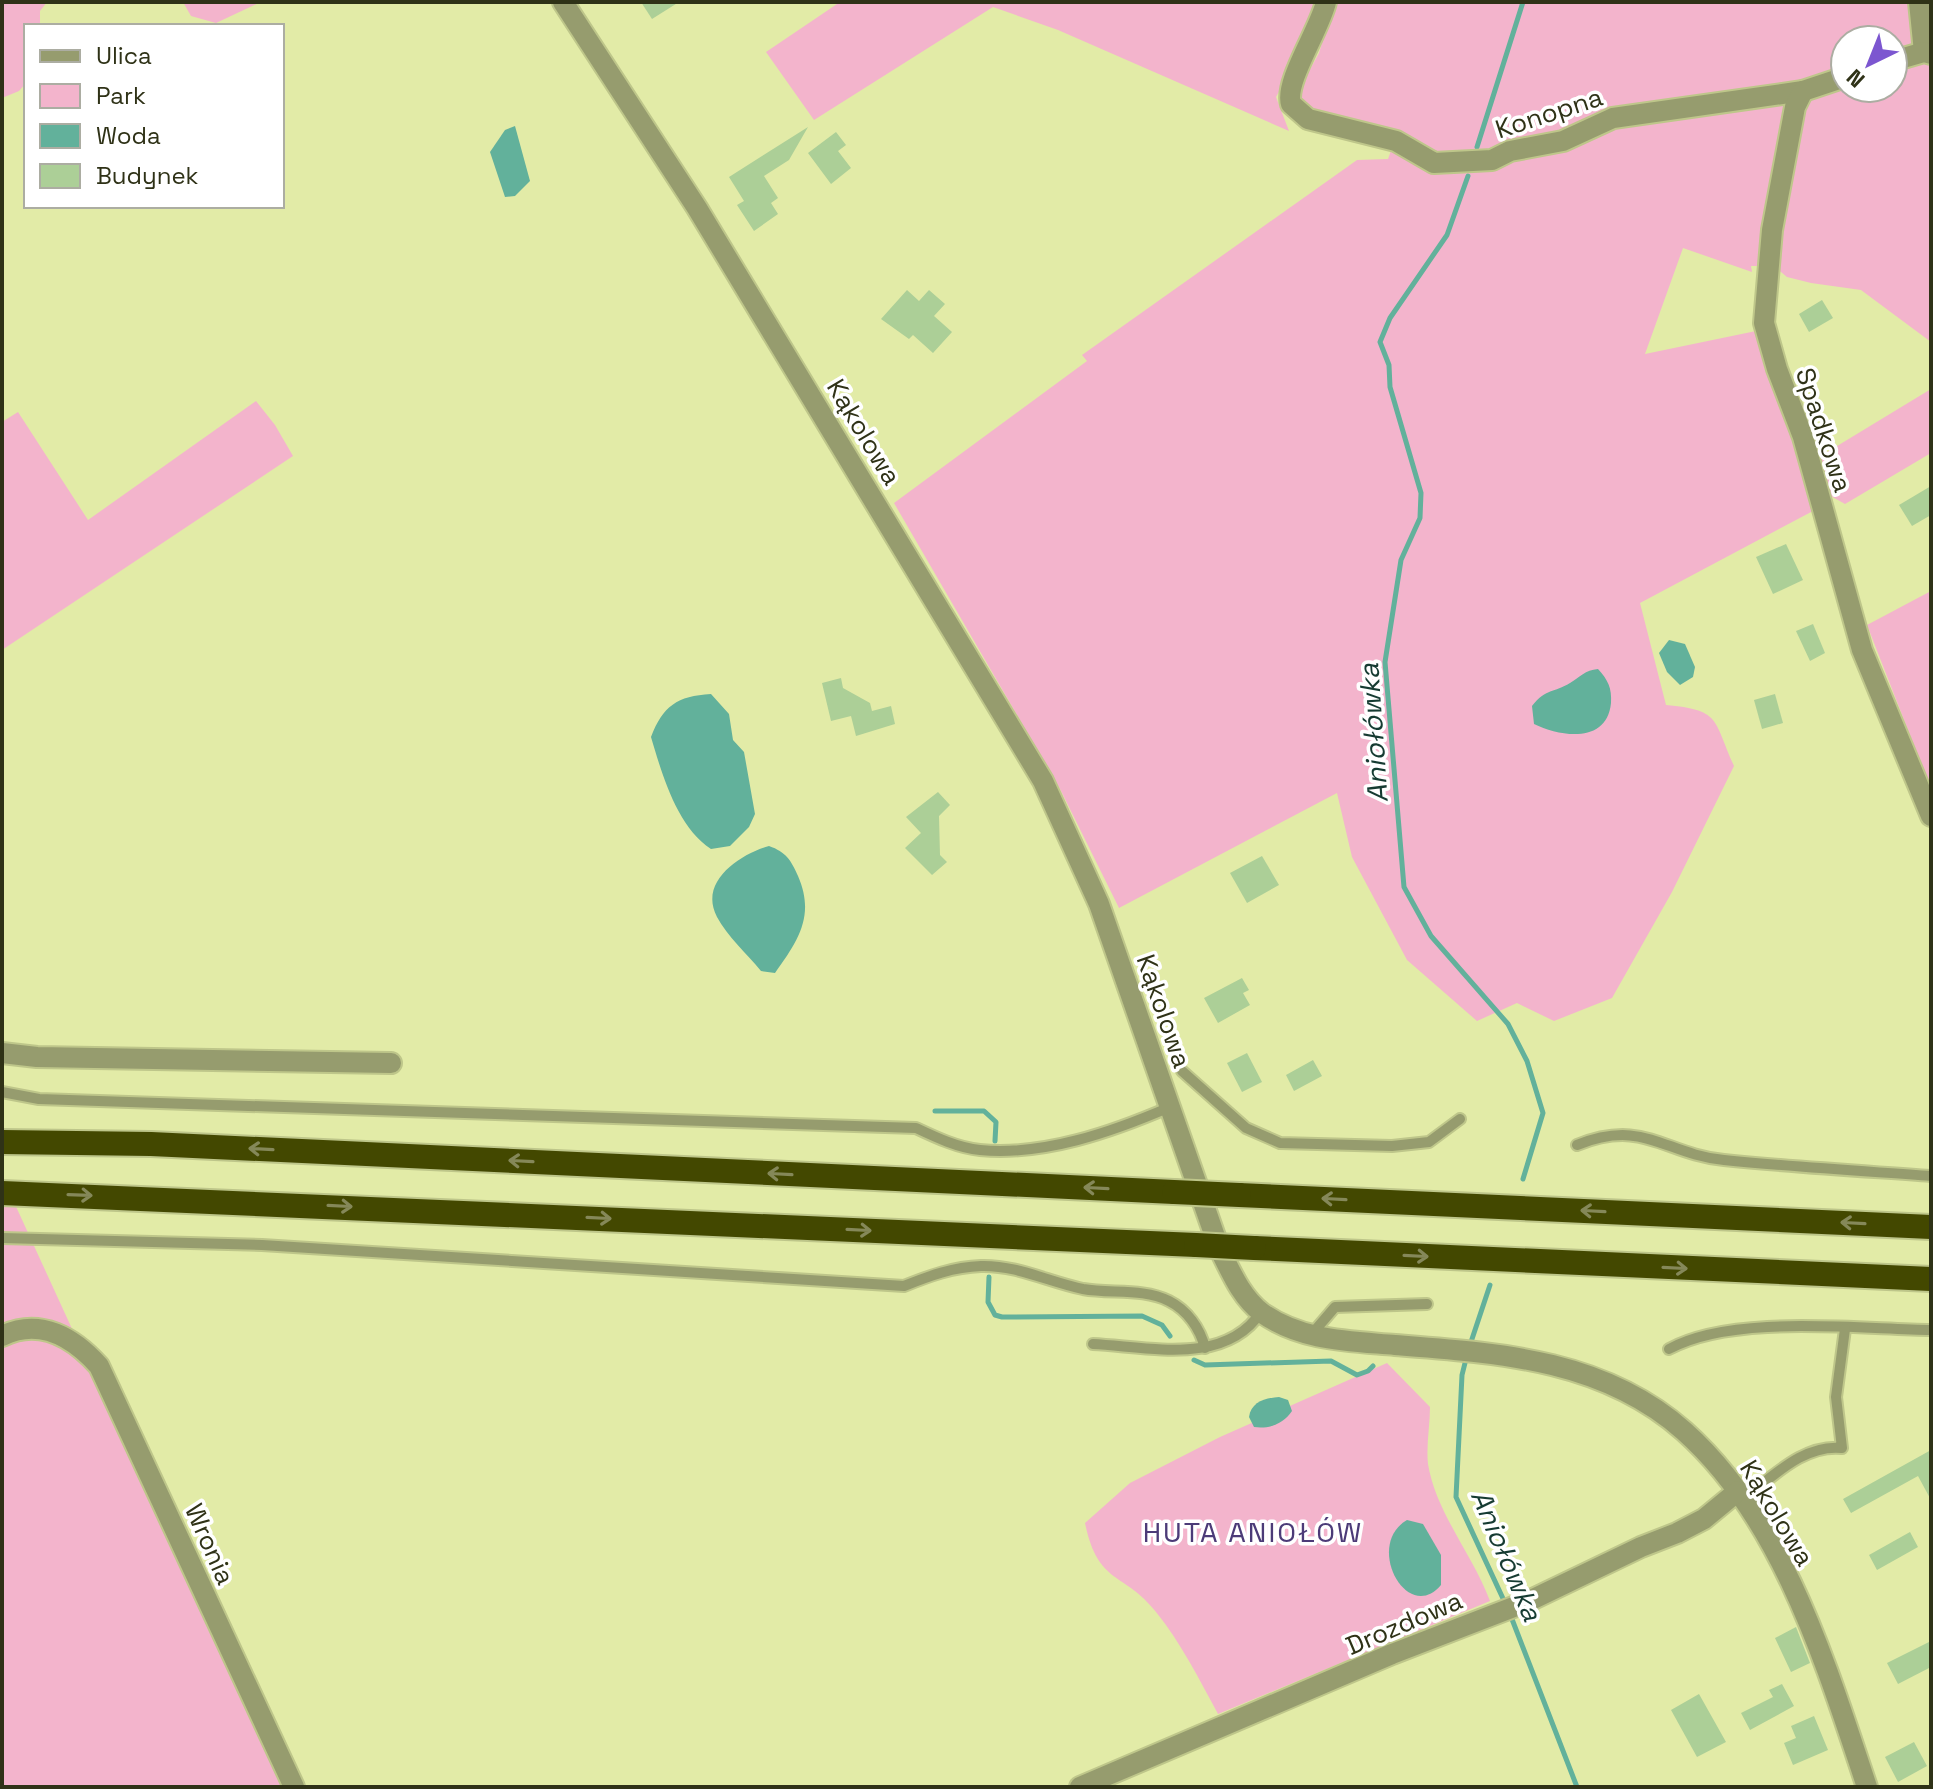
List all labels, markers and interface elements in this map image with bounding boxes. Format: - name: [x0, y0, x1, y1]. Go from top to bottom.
- legend: [24, 24, 284, 208]
- north arrow: [1829, 24, 1909, 104]
- text: Ulica: [96, 40, 152, 71]
- text: N: [1840, 63, 1870, 94]
- text: Park: [96, 80, 146, 111]
- street label: Konopna: [1491, 80, 1607, 146]
- text: Woda: [96, 120, 161, 151]
- text: Budynek: [96, 160, 199, 191]
- street label: Spadkowa: [1788, 364, 1860, 496]
- street label: Kąkolowa: [819, 373, 909, 491]
- water label: Aniołówka: [1350, 661, 1396, 804]
- street label: Kąkolowa: [1129, 950, 1199, 1072]
- one-way arrow: [248, 1142, 275, 1157]
- one-way arrow: [508, 1154, 534, 1169]
- one-way arrow: [767, 1166, 794, 1181]
- one-way arrow: [1083, 1181, 1110, 1196]
- one-way arrow: [66, 1187, 93, 1202]
- one-way arrow: [1321, 1192, 1348, 1207]
- one-way arrow: [326, 1198, 353, 1213]
- one-way arrow: [1580, 1204, 1607, 1219]
- one-way arrow: [585, 1210, 612, 1225]
- one-way arrow: [1840, 1215, 1867, 1230]
- one-way arrow: [845, 1222, 872, 1237]
- one-way arrow: [1402, 1249, 1429, 1264]
- one-way arrow: [1661, 1260, 1688, 1275]
- street label: Kąkolowa: [1732, 1454, 1822, 1572]
- water label: Aniołówka: [1463, 1484, 1551, 1627]
- street label: Wronia: [177, 1498, 243, 1590]
- district label: HUTA ANIOŁÓW: [1143, 1514, 1363, 1550]
- street label: Drozdowa: [1341, 1583, 1467, 1663]

